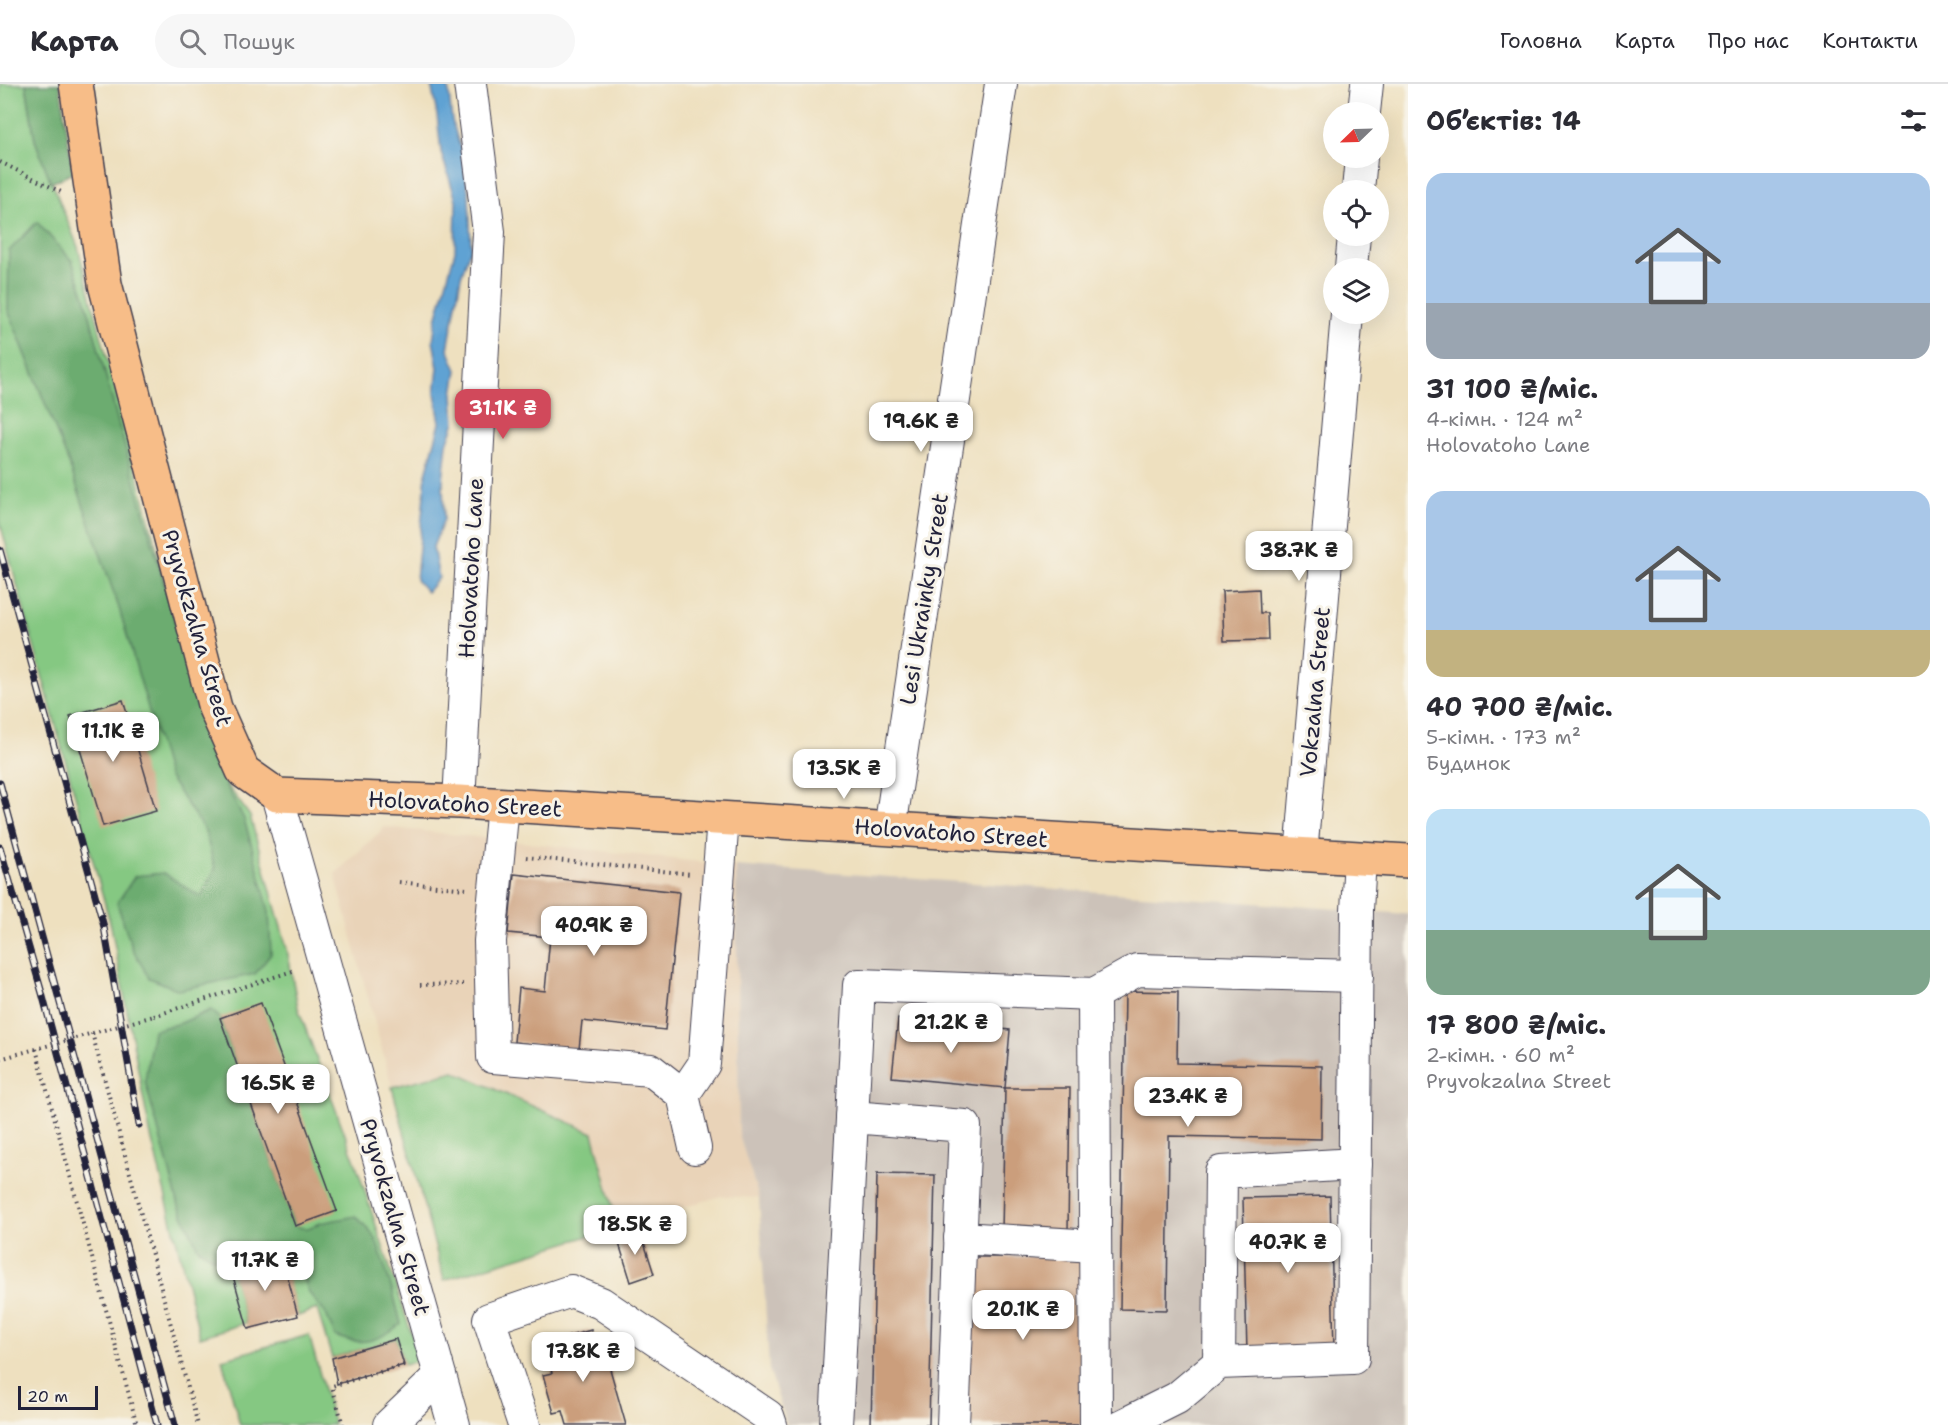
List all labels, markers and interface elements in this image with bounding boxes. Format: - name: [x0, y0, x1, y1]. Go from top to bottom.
- search box: [155, 14, 575, 68]
- text: Карта: [30, 22, 119, 60]
- icon: search: [176, 25, 209, 58]
- text: Пошук: [224, 27, 295, 56]
- text: Головна: [1500, 27, 1582, 55]
- text: Карта: [1615, 27, 1675, 55]
- text: Про нас: [1708, 27, 1789, 55]
- text: Контакти: [1822, 27, 1918, 55]
- north arrow: [1323, 102, 1389, 168]
- map controls: [1323, 102, 1389, 324]
- text: Об’єктів: 14: [1426, 103, 1581, 138]
- icon: filters: [1897, 104, 1930, 137]
- button: locate: [1323, 180, 1389, 246]
- icon: home: [1624, 212, 1732, 320]
- button: layers: [1323, 258, 1389, 324]
- text: 31 100 ₴/міс.: [1426, 371, 1598, 406]
- pin: 31.1K ₴: [448, 389, 558, 440]
- text: 31.1K ₴: [469, 395, 537, 421]
- pin: 19.6K ₴: [866, 402, 976, 453]
- text: 4-кімн. · 124 m²: [1426, 406, 1583, 432]
- text: 19.6K ₴: [883, 408, 959, 434]
- text: Holovatoho Lane: [1426, 432, 1590, 458]
- street label: Holovatoho Lane: [452, 477, 490, 659]
- street label: Lesi Ukrainky Street: [893, 491, 955, 707]
- street label: Pryvokzalna Street: [155, 526, 239, 730]
- icon: home: [1624, 530, 1732, 638]
- pin: 38.7K ₴: [1244, 531, 1354, 582]
- text: 38.7K ₴: [1260, 537, 1338, 563]
- street label: Vokzalna Street: [1293, 606, 1337, 778]
- text: 40 700 ₴/міс.: [1426, 689, 1613, 724]
- pin: 11.1K ₴: [58, 712, 168, 763]
- text: 11.1K ₴: [81, 718, 145, 744]
- text: 5-кімн. · 173 m²: [1426, 724, 1581, 750]
- pin: 13.5K ₴: [789, 749, 899, 800]
- text: Будинок: [1426, 750, 1510, 776]
- text: 13.5K ₴: [807, 755, 881, 781]
- street label: Holovatoho Street: [367, 784, 563, 824]
- street label: Holovatoho Street: [853, 812, 1049, 854]
- icon: home: [1624, 848, 1732, 956]
- pin: 40.9K ₴: [539, 906, 649, 957]
- text: 40.9K ₴: [555, 912, 633, 938]
- pin: 21.2K ₴: [896, 1003, 1006, 1054]
- text: 17 800 ₴/міс.: [1426, 1007, 1606, 1042]
- text: 21.2K ₴: [914, 1009, 988, 1035]
- text: 2-кімн. · 60 m²: [1426, 1042, 1575, 1068]
- pin: 16.5K ₴: [223, 1064, 333, 1115]
- text: Pryvokzalna Street: [1426, 1068, 1611, 1094]
- text: 16.5K ₴: [241, 1070, 315, 1096]
- pin: 23.4K ₴: [1133, 1077, 1243, 1128]
- text: 23.4K ₴: [1148, 1083, 1228, 1109]
- street label: Pryvokzalna Street: [353, 1115, 437, 1319]
- pin: 18.5K ₴: [580, 1205, 690, 1256]
- text: 18.5K ₴: [598, 1211, 672, 1237]
- pin: 40.7K ₴: [1233, 1223, 1343, 1274]
- text: 40.7K ₴: [1249, 1229, 1327, 1255]
- pin: 11.7K ₴: [210, 1241, 320, 1292]
- text: 11.7K ₴: [231, 1247, 299, 1273]
- pin: 20.1K ₴: [968, 1290, 1078, 1341]
- text: 20.1K ₴: [986, 1296, 1060, 1322]
- pin: 17.8K ₴: [528, 1332, 638, 1383]
- text: 17.8K ₴: [546, 1338, 620, 1364]
- scale bar: [18, 1383, 98, 1410]
- text: 20 m: [27, 1386, 68, 1407]

